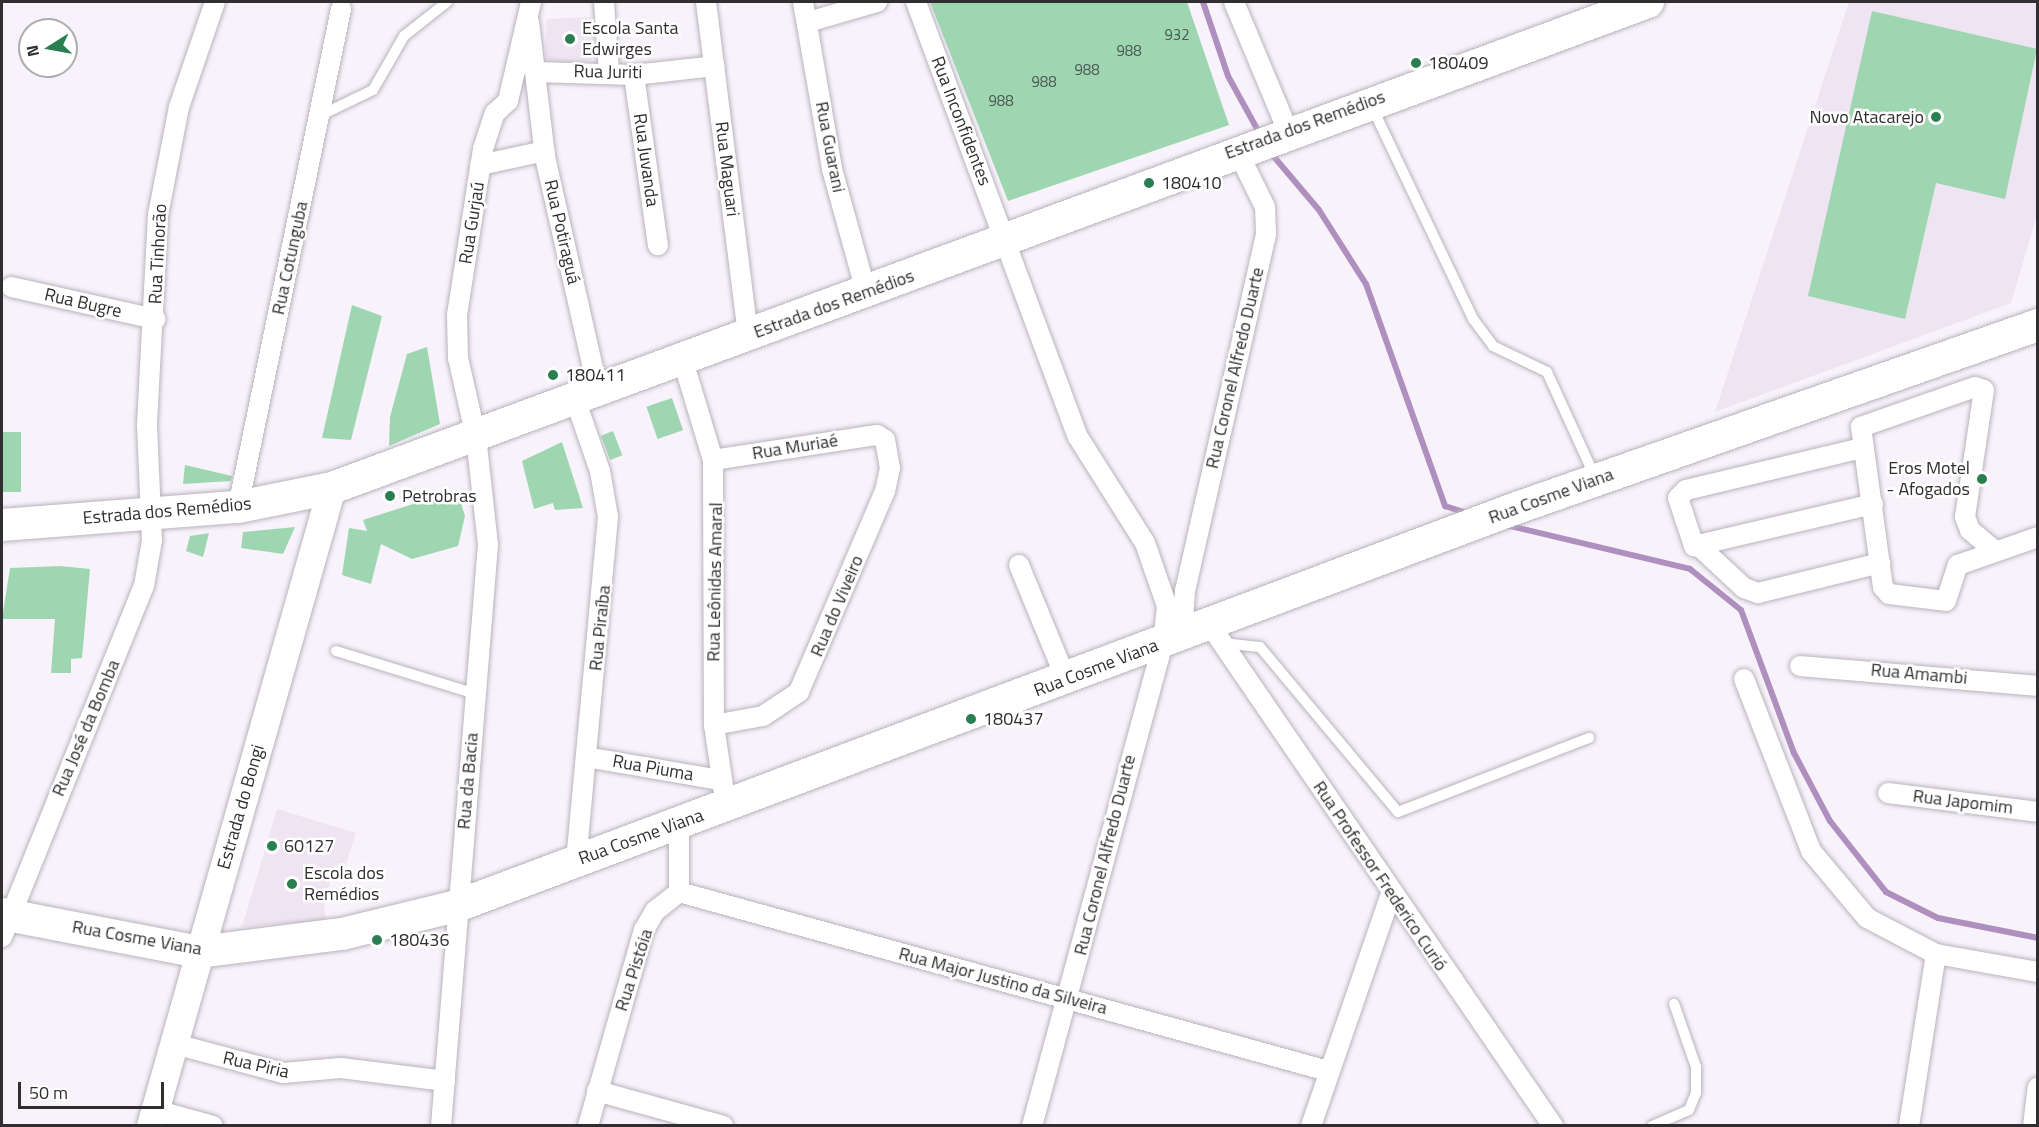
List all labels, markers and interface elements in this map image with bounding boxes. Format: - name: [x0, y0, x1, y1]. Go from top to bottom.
- north arrow: [18, 18, 78, 78]
- place label: Escola Santa Edwirges: [582, 18, 678, 60]
- house number: 932: [1164, 26, 1190, 44]
- marker: Escola Santa Edwirges: [563, 32, 577, 46]
- house number: 988: [1116, 42, 1142, 60]
- text: N: [19, 43, 45, 59]
- place label: 180409: [1428, 52, 1488, 74]
- street label: Rua Inconfidentes: [926, 53, 996, 189]
- marker: 180409: [1409, 56, 1423, 70]
- street label: Rua Juriti: [573, 61, 643, 83]
- house number: 988: [1074, 61, 1100, 79]
- house number: 988: [1031, 73, 1057, 91]
- street label: Estrada dos Remédios: [1222, 86, 1388, 164]
- house number: 988: [988, 92, 1014, 110]
- street label: Rua Guarani: [811, 100, 849, 194]
- place label: Novo Atacarejo: [1809, 106, 1924, 128]
- marker: Novo Atacarejo: [1929, 110, 1943, 124]
- street label: Rua Juvanda: [629, 112, 663, 208]
- street label: Rua Maguari: [710, 120, 744, 218]
- place label: 180410: [1161, 172, 1221, 194]
- marker: 180410: [1142, 176, 1156, 190]
- street label: Rua Potiraguá: [539, 177, 585, 287]
- street label: Rua Gurjaú: [455, 180, 489, 266]
- street label: Rua Cotunguba: [267, 199, 313, 317]
- street label: Rua Tinhorão: [145, 203, 171, 305]
- street label: Estrada dos Remédios: [751, 265, 917, 343]
- street label: Rua Coronel Alfredo Duarte: [1201, 265, 1269, 471]
- street label: Rua Bugre: [42, 284, 124, 322]
- place label: 180411: [565, 364, 625, 386]
- marker: 180411: [546, 368, 560, 382]
- street label: Rua Muriaé: [751, 430, 839, 464]
- place label: Eros Motel - Afogados: [1887, 458, 1970, 500]
- street label: Rua Cosme Viana: [1486, 463, 1616, 529]
- marker: Eros Motel - Afogados: [1975, 472, 1989, 486]
- place label: Petrobras: [402, 485, 477, 507]
- marker: Petrobras: [383, 489, 397, 503]
- street label: Estrada dos Remédios: [82, 493, 252, 529]
- street label: Rua Leônidas Amaral: [703, 502, 727, 662]
- street label: Rua do Viveiro: [806, 552, 868, 660]
- street label: Rua Piraíba: [585, 584, 615, 672]
- street label: Rua Cosme Viana: [1031, 634, 1161, 702]
- street label: Rua José da Bomba: [47, 656, 125, 800]
- street label: Rua Amambi: [1870, 659, 1968, 689]
- place label: 180437: [983, 708, 1043, 730]
- marker: 180437: [964, 712, 978, 726]
- street label: Rua da Bacia: [453, 732, 483, 830]
- street label: Estrada do Bongi: [213, 742, 269, 872]
- street label: Rua Piuma: [611, 750, 695, 786]
- street label: Rua Coronel Alfredo Duarte: [1070, 752, 1140, 958]
- street label: Rua Professor Frederico Curió: [1308, 777, 1452, 975]
- street label: Rua Japomim: [1912, 785, 2014, 819]
- street label: Rua Cosme Viana: [576, 804, 706, 870]
- place label: 60127: [284, 835, 334, 857]
- marker: 60127: [265, 839, 279, 853]
- place label: Escola dos Remédios: [304, 863, 384, 906]
- marker: Escola dos Remédios: [285, 877, 299, 891]
- street label: Rua Cosme Viana: [70, 916, 204, 960]
- street label: Rua Pistóia: [611, 926, 657, 1014]
- place label: 180436: [389, 929, 449, 951]
- marker: 180436: [370, 933, 384, 947]
- street label: Rua Major Justino da Silveira: [896, 943, 1110, 1019]
- street label: Rua Piria: [221, 1047, 291, 1083]
- scale bar: [21, 1070, 166, 1108]
- text: 50 m: [29, 1079, 68, 1106]

